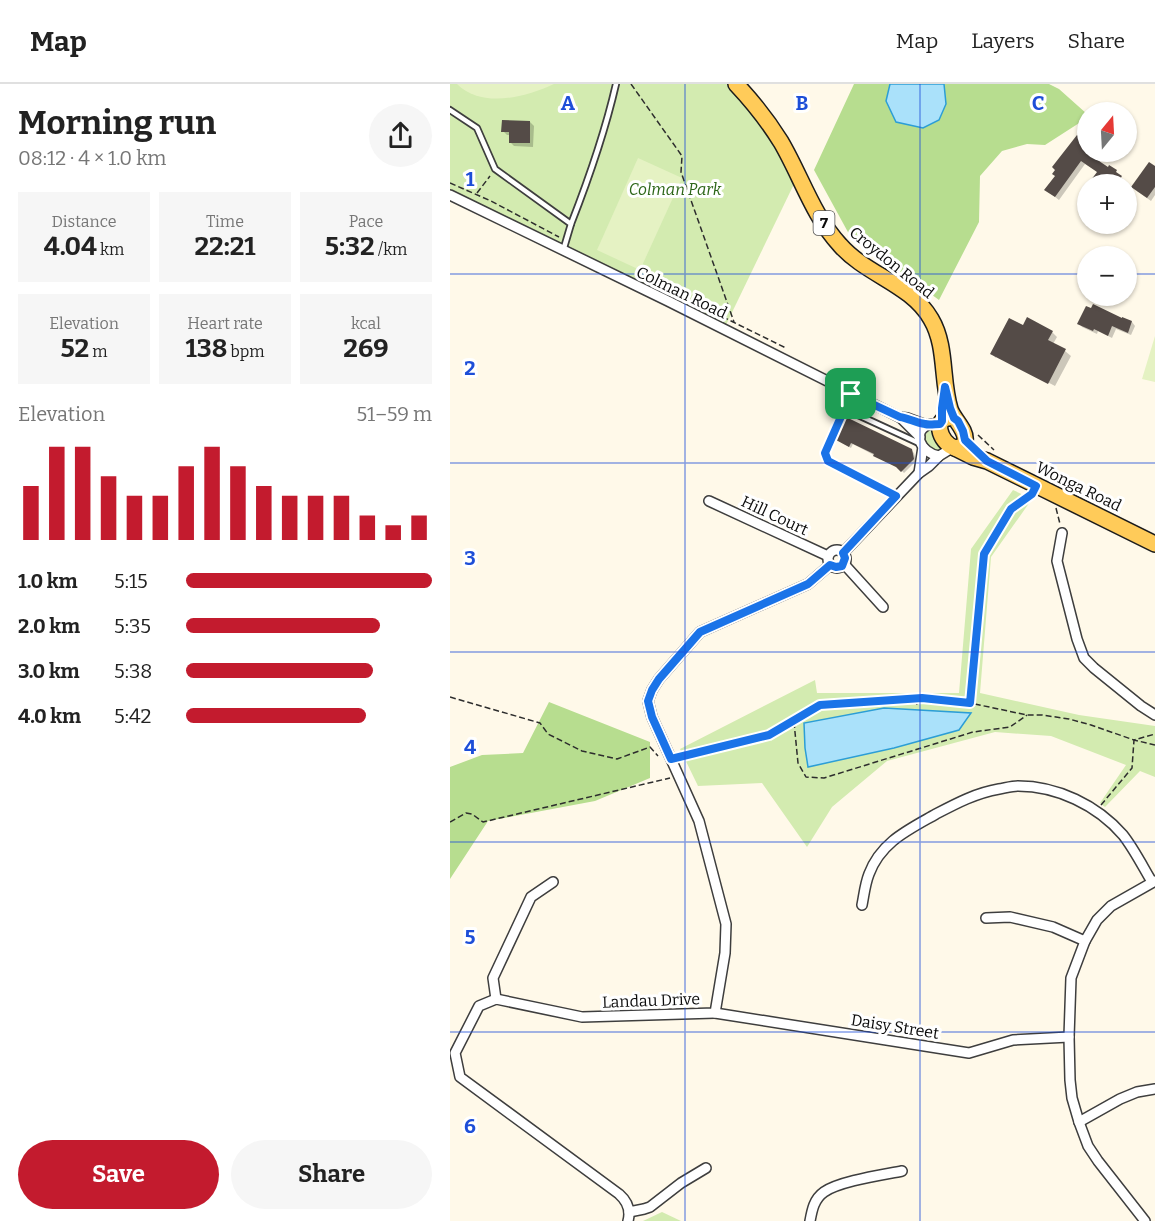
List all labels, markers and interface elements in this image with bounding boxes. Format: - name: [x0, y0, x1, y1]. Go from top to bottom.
- text: Map: [30, 25, 87, 58]
- text: Map: [896, 28, 938, 54]
- text: Layers: [971, 28, 1035, 54]
- text: Share: [1068, 28, 1125, 54]
- text: A: [561, 91, 576, 115]
- text: B: [796, 91, 809, 115]
- text: C: [1032, 91, 1044, 115]
- north arrow: [1077, 102, 1137, 162]
- map controls: [1077, 102, 1137, 306]
- text: Morning run: [18, 103, 216, 143]
- button: share: [369, 104, 432, 167]
- text: 08:12 · 4 × 1.0 km: [18, 146, 166, 170]
- text: 1: [466, 167, 475, 191]
- button: +: [1077, 174, 1137, 234]
- park label: Colman Park: [629, 180, 722, 199]
- road number: 7: [814, 211, 835, 235]
- text: Distance: [52, 212, 116, 231]
- text: Time: [206, 212, 244, 231]
- text: Pace: [349, 212, 383, 231]
- street label: Croydon Road: [846, 223, 938, 303]
- text: 4.04: [44, 231, 97, 262]
- text: 22:21: [194, 231, 256, 262]
- text: 5:32: [325, 231, 375, 262]
- text: km: [97, 240, 124, 259]
- text: /km: [375, 240, 407, 259]
- button: −: [1077, 246, 1137, 306]
- street label: Colman Road: [633, 262, 731, 323]
- text: Elevation: [49, 314, 119, 333]
- text: Heart rate: [187, 314, 263, 333]
- text: kcal: [351, 314, 381, 333]
- text: 52: [61, 333, 89, 364]
- text: 138: [185, 333, 227, 364]
- text: 269: [343, 333, 389, 364]
- text: m: [89, 342, 107, 361]
- text: bpm: [227, 342, 265, 361]
- text: 2: [464, 356, 476, 380]
- pin: [825, 368, 876, 419]
- icon: arrive: [834, 377, 867, 410]
- text: Elevation: [18, 402, 105, 426]
- text: 51–59 m: [356, 402, 432, 426]
- street label: Wonga Road: [1033, 458, 1125, 516]
- street label: Hill Court: [738, 492, 812, 539]
- text: 3: [464, 546, 476, 570]
- text: 1.0 km: [18, 569, 78, 593]
- text: 5:15: [114, 569, 148, 593]
- text: 2.0 km: [18, 614, 80, 638]
- text: 5:35: [114, 614, 151, 638]
- text: 3.0 km: [18, 659, 80, 683]
- text: 5:38: [114, 659, 152, 683]
- text: 4.0 km: [18, 704, 81, 728]
- text: 5:42: [114, 704, 151, 728]
- text: 4: [464, 735, 476, 759]
- text: 5: [465, 925, 476, 949]
- street label: Landau Drive: [602, 989, 700, 1012]
- street label: Daisy Street: [850, 1010, 940, 1043]
- text: 6: [464, 1114, 476, 1138]
- button: Save: [18, 1140, 219, 1209]
- button: Share: [231, 1140, 432, 1209]

